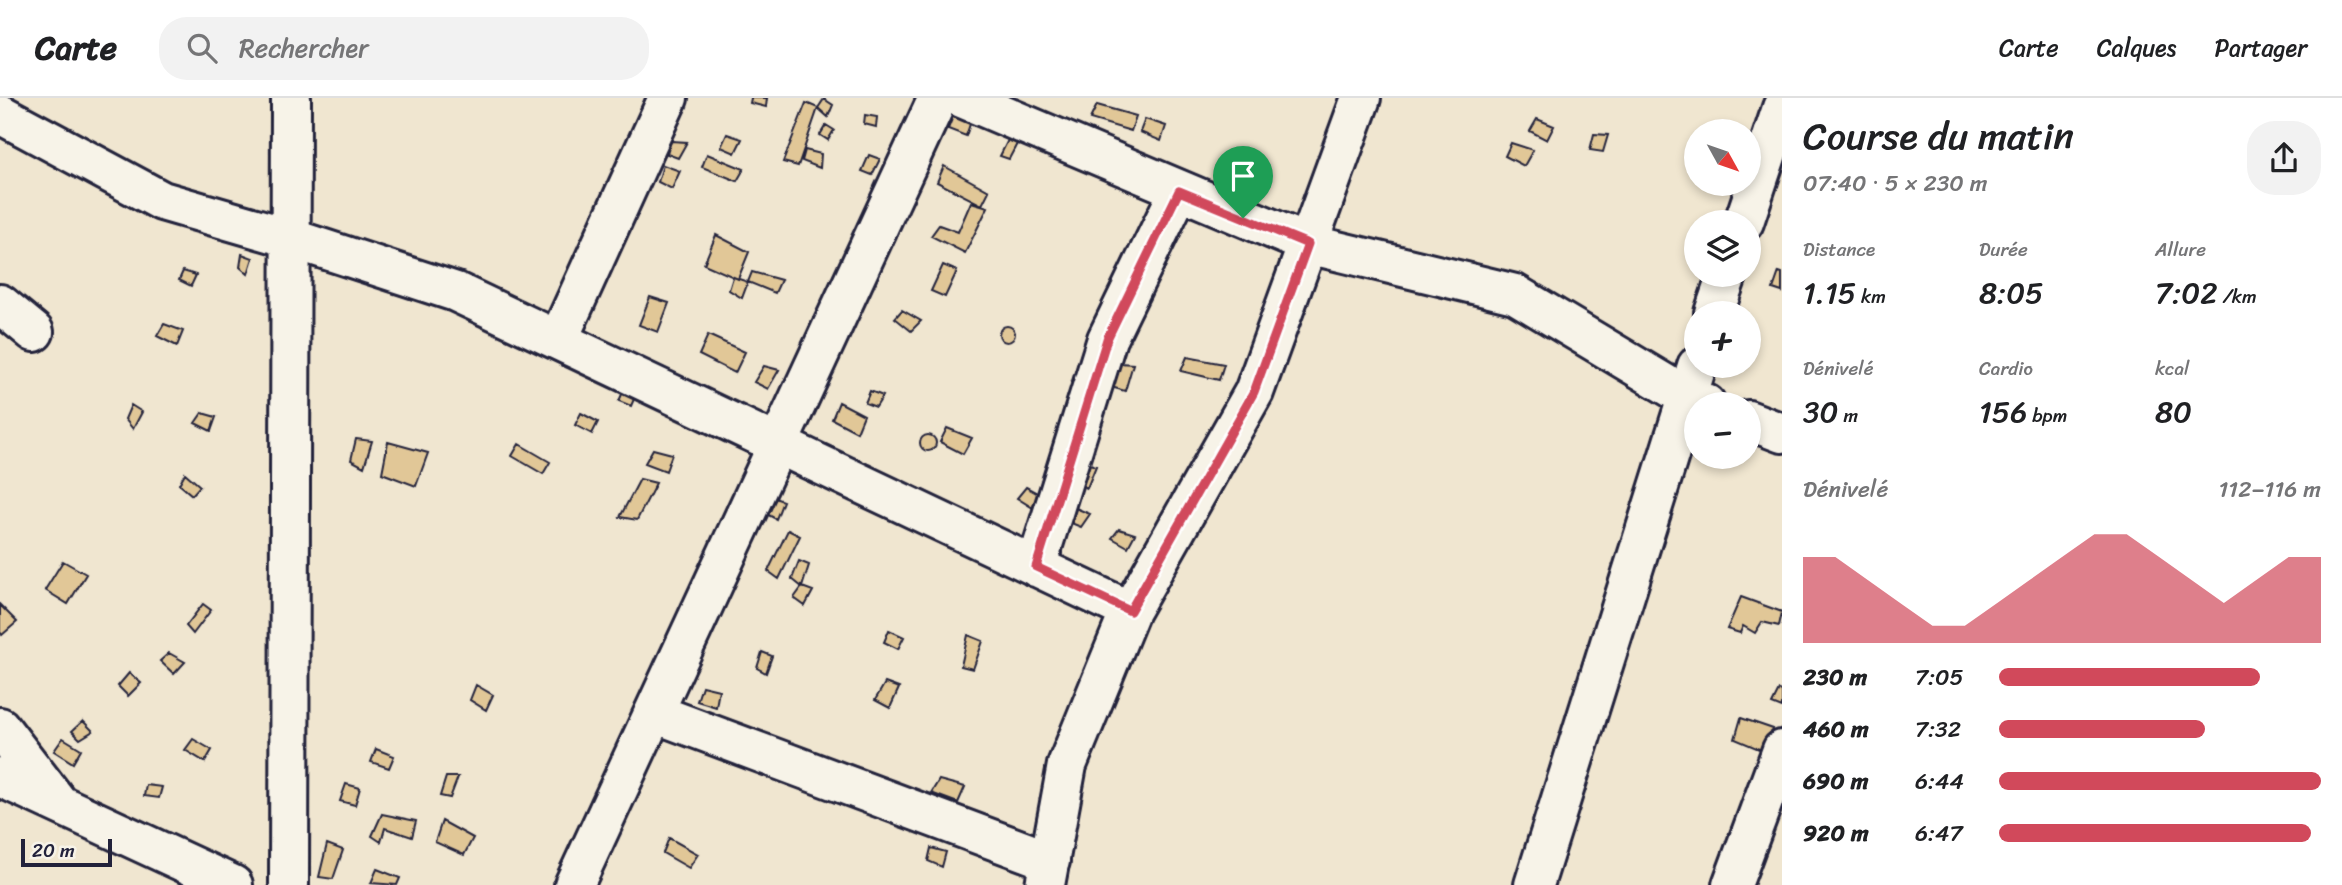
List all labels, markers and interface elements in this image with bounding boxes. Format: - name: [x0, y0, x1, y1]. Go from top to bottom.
- search box: [159, 17, 649, 80]
- text: Carte: [35, 19, 117, 77]
- text: Rechercher: [239, 25, 369, 71]
- text: Carte: [1999, 27, 2059, 69]
- text: Calques: [2097, 27, 2176, 69]
- text: Partager: [2214, 27, 2307, 69]
- icon: search: [183, 29, 221, 67]
- text: Course du matin: [1803, 103, 2074, 170]
- north arrow: [1684, 119, 1760, 196]
- map controls: [1684, 119, 1761, 469]
- button: share: [2247, 121, 2321, 195]
- pin: [1213, 146, 1273, 218]
- icon: arrive: [1224, 157, 1262, 195]
- text: 07:40 · 5 × 230 m: [1803, 163, 1988, 204]
- button: layers: [1684, 210, 1761, 287]
- text: Distance: [1803, 233, 1875, 266]
- text: Durée: [1979, 233, 2028, 266]
- text: Allure: [2155, 233, 2206, 266]
- text: 1.15: [1803, 266, 1856, 320]
- text: 8:05: [1979, 266, 2043, 320]
- text: 7:02: [2155, 266, 2217, 320]
- text: km: [1856, 280, 1886, 313]
- text: /km: [2217, 280, 2257, 313]
- button: +: [1684, 301, 1761, 378]
- text: Dénivelé: [1803, 352, 1873, 385]
- text: Cardio: [1979, 352, 2033, 385]
- text: kcal: [2155, 352, 2190, 385]
- text: 30: [1803, 385, 1838, 439]
- text: 156: [1979, 385, 2027, 439]
- text: 80: [2155, 385, 2192, 439]
- button: −: [1684, 392, 1761, 469]
- text: m: [1838, 399, 1858, 432]
- text: bpm: [2027, 399, 2067, 432]
- text: Dénivelé: [1803, 469, 1888, 510]
- text: 112–116 m: [2219, 469, 2321, 510]
- text: 230 m: [1803, 657, 1867, 698]
- text: 7:05: [1915, 657, 1964, 698]
- text: 460 m: [1803, 709, 1869, 750]
- text: 7:32: [1915, 709, 1961, 750]
- text: 690 m: [1803, 761, 1868, 802]
- text: 6:44: [1915, 761, 1964, 802]
- text: 920 m: [1803, 813, 1869, 854]
- text: 6:47: [1915, 813, 1963, 854]
- text: 20 m: [32, 834, 75, 867]
- scale bar: [21, 836, 112, 868]

